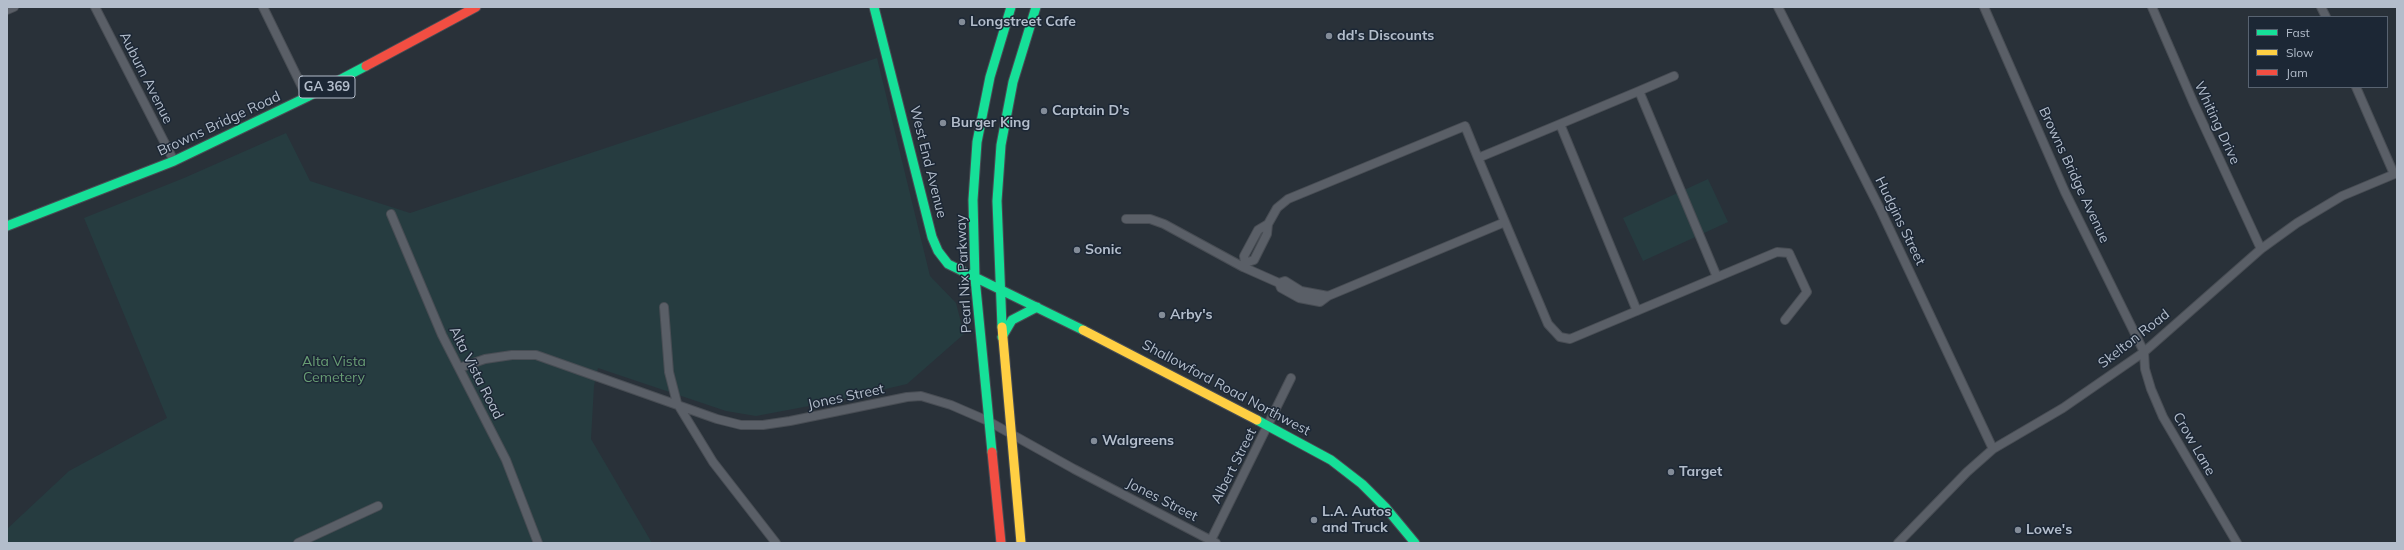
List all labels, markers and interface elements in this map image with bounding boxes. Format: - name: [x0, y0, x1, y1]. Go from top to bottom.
- place label: Longstreet Cafe: [970, 14, 1076, 30]
- legend: [2248, 16, 2388, 88]
- marker: Longstreet Cafe: [957, 17, 967, 27]
- text: Fast: [2286, 25, 2310, 40]
- place label: dd's Discounts: [1337, 28, 1434, 44]
- street label: Auburn Avenue: [116, 29, 176, 127]
- marker: dd's Discounts: [1324, 31, 1334, 41]
- text: Slow: [2286, 45, 2314, 60]
- text: Jam: [2286, 65, 2308, 80]
- road number: GA 369: [299, 76, 355, 98]
- street label: Whiting Drive: [2190, 79, 2244, 167]
- street label: Browns Bridge Road: [155, 88, 283, 160]
- place label: Captain D's: [1052, 103, 1130, 119]
- street label: West End Avenue: [906, 104, 950, 220]
- street label: Browns Bridge Avenue: [2035, 104, 2113, 246]
- marker: Captain D's: [1039, 106, 1049, 116]
- place label: Burger King: [951, 115, 1030, 131]
- marker: Burger King: [938, 118, 948, 128]
- street label: Hudgins Street: [1871, 174, 1929, 268]
- street label: Pearl Nix Parkway: [953, 214, 975, 334]
- place label: Sonic: [1085, 242, 1121, 258]
- marker: Sonic: [1072, 245, 1082, 255]
- street label: Skelton Road: [2095, 306, 2173, 372]
- place label: Arby's: [1170, 307, 1213, 323]
- marker: Arby's: [1157, 310, 1167, 320]
- street label: Alta Vista Road: [445, 324, 507, 422]
- street label: Shallowford Road Northwest: [1139, 336, 1313, 440]
- park label: Alta Vista Cemetery: [302, 354, 366, 386]
- street label: Jones Street: [806, 381, 886, 413]
- street label: Crow Lane: [2169, 409, 2219, 479]
- street label: Albert Street: [1208, 425, 1260, 507]
- place label: Walgreens: [1102, 433, 1174, 449]
- marker: Walgreens: [1089, 436, 1099, 446]
- place label: Target: [1679, 464, 1722, 480]
- marker: Target: [1666, 467, 1676, 477]
- street label: Jones Street: [1124, 475, 1200, 525]
- place label: L.A. Autos and Truck: [1322, 504, 1391, 536]
- marker: L.A. Autos and Truck: [1309, 515, 1319, 525]
- place label: Lowe's: [2026, 522, 2072, 538]
- marker: Lowe's: [2013, 525, 2023, 535]

